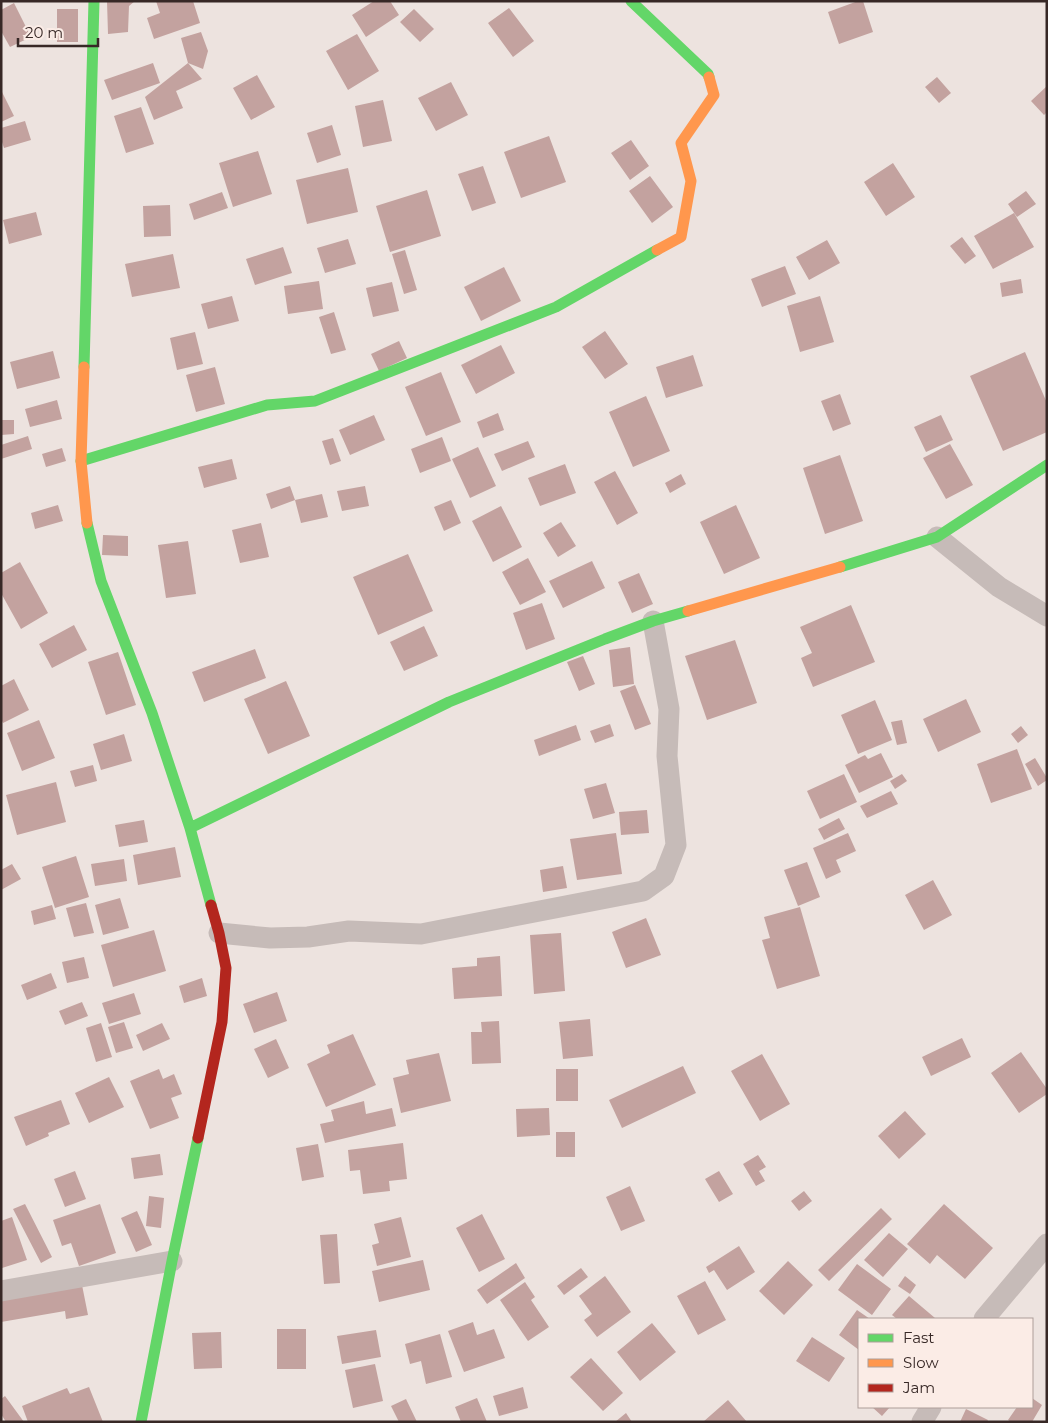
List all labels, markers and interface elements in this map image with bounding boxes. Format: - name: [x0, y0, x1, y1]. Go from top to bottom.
- scale bar: [18, 15, 98, 47]
- text: 20 m: [25, 23, 63, 42]
- legend: [858, 1318, 1033, 1408]
- text: Fast: [903, 1328, 934, 1347]
- text: Slow: [903, 1353, 939, 1372]
- text: Jam: [902, 1378, 935, 1397]

